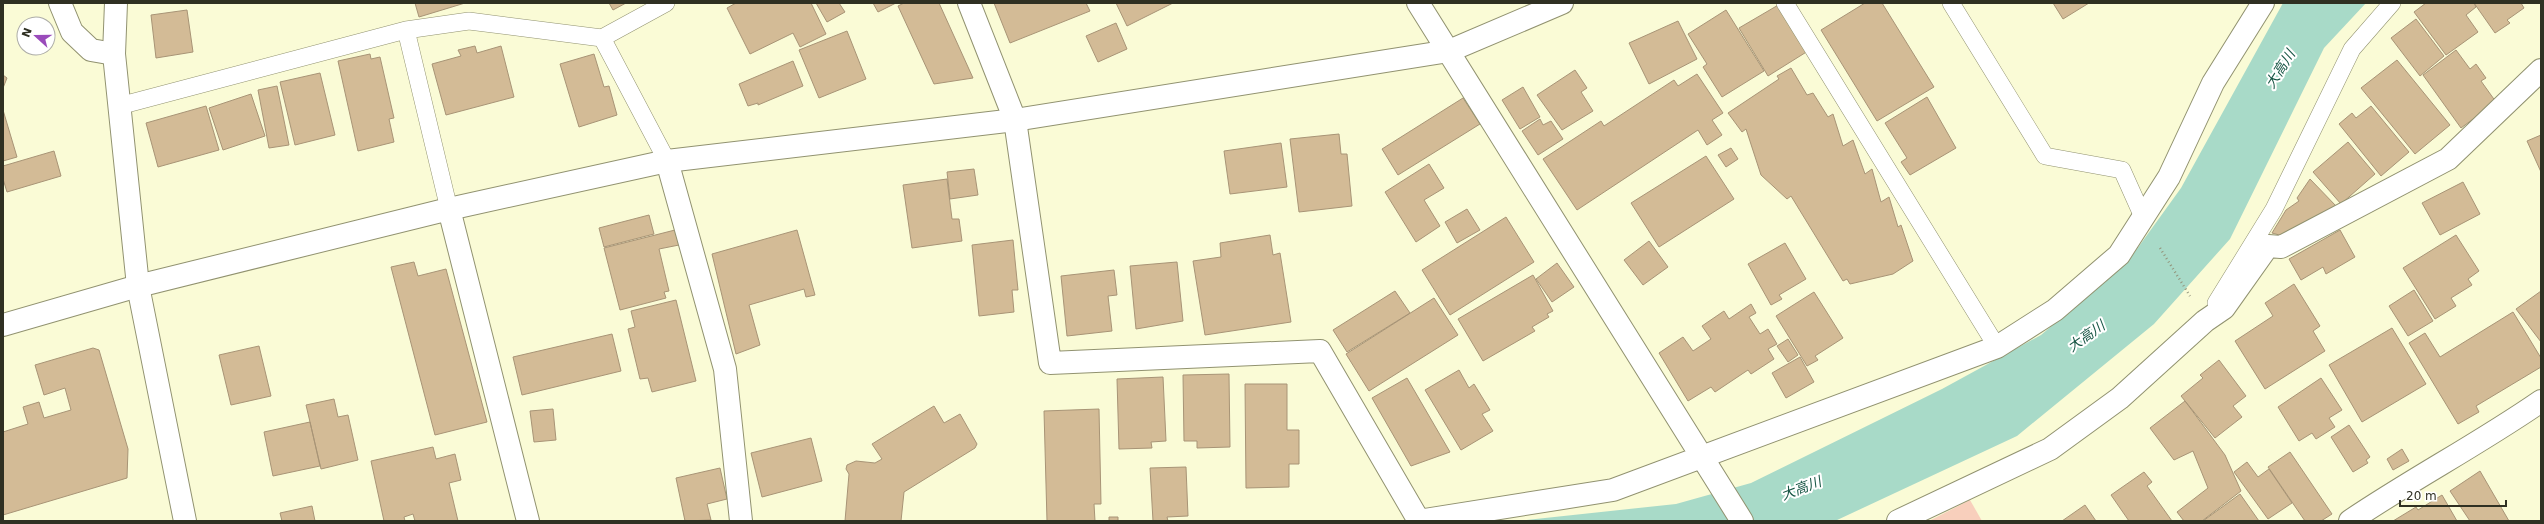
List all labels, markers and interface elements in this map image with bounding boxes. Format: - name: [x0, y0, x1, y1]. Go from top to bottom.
- north arrow: [16, 16, 56, 56]
- text: N: [19, 26, 35, 39]
- water label: 大高川: [2262, 45, 2299, 91]
- water label: 大高川: [2064, 316, 2109, 355]
- water label: 大高川: [1779, 472, 1825, 503]
- scale bar: [2400, 482, 2506, 508]
- text: 20 m: [2406, 489, 2437, 503]

